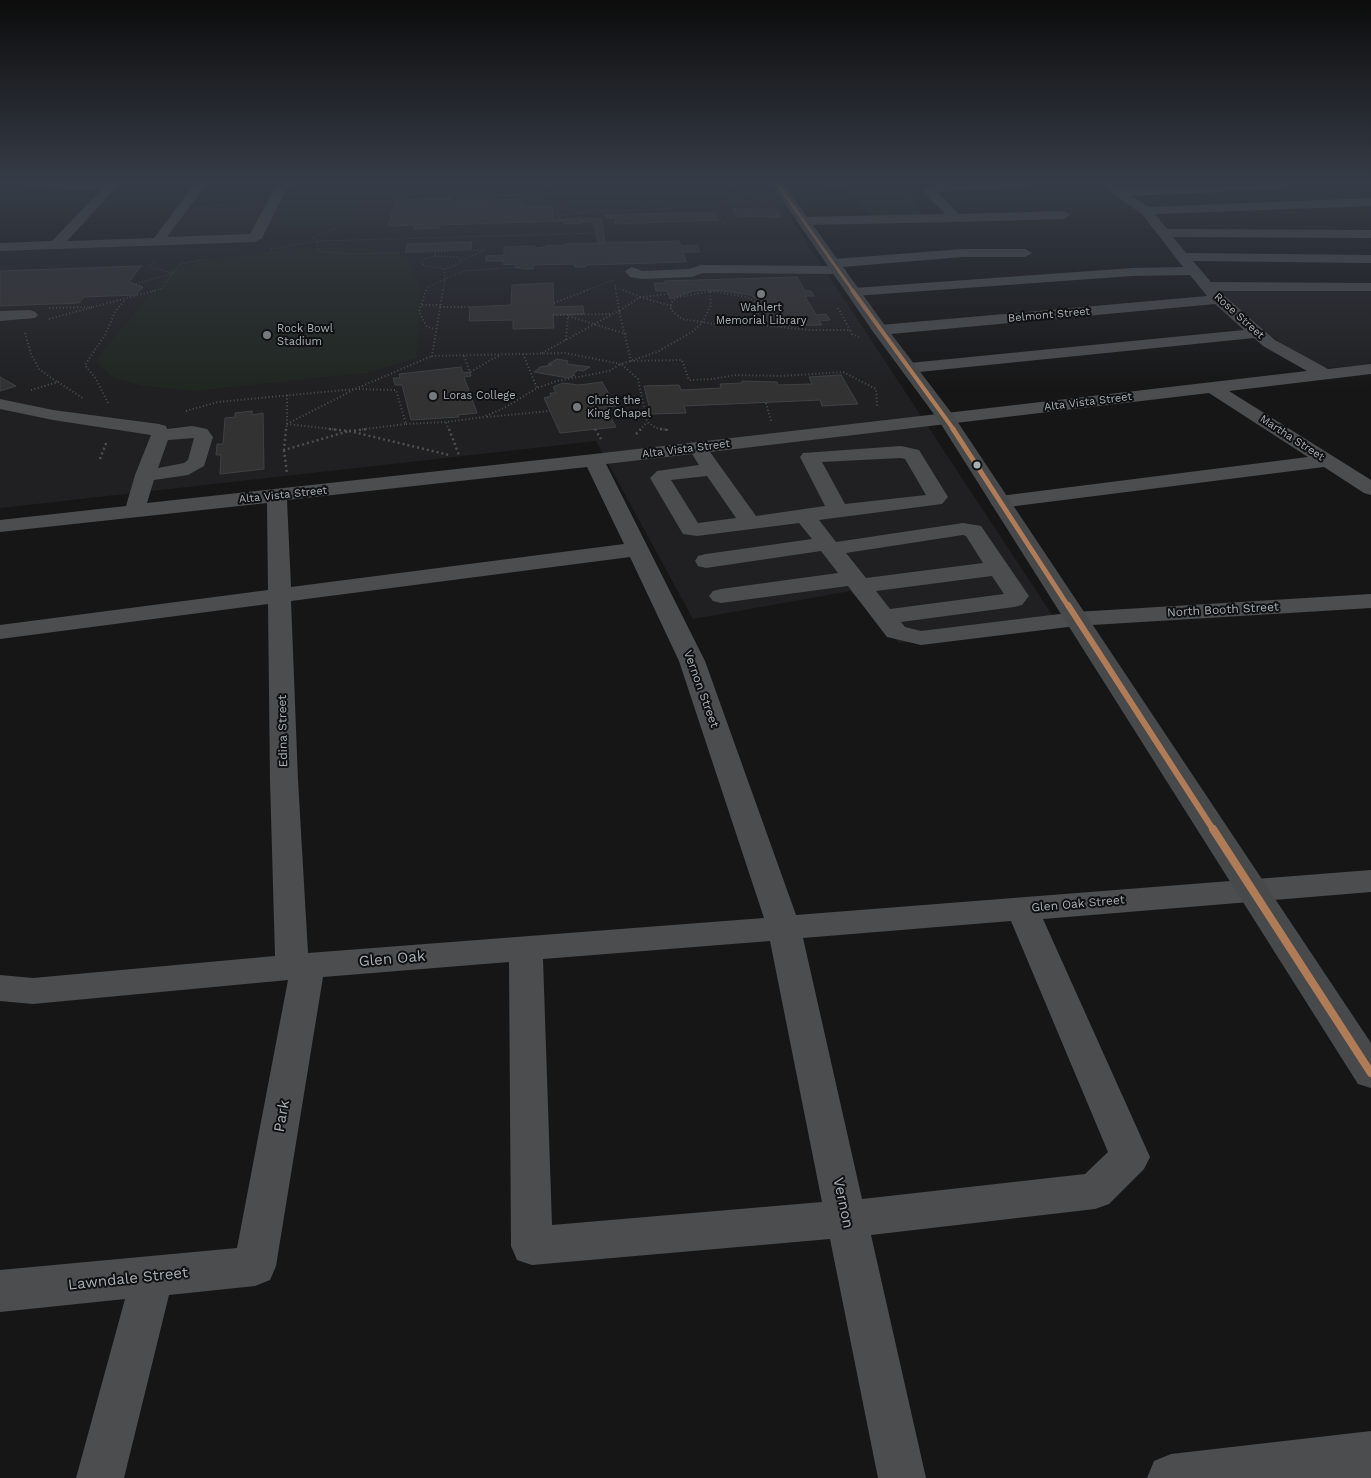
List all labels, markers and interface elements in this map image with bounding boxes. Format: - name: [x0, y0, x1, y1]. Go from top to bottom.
- marker: Wahlert Memorial Library: [755, 288, 767, 300]
- street label: Rose Street: [1211, 290, 1267, 342]
- place label: Wahlert Memorial Library: [716, 301, 806, 327]
- street label: Belmont Street: [1007, 305, 1091, 325]
- place label: Rock Bowl Stadium: [277, 322, 333, 348]
- marker: Rock Bowl Stadium: [261, 329, 273, 341]
- place label: Loras College: [443, 389, 516, 403]
- marker: Loras College: [427, 390, 439, 402]
- street label: Alta Vista Street: [1043, 390, 1133, 414]
- place label: Christ the King Chapel: [587, 394, 651, 420]
- marker: Christ the King Chapel: [571, 401, 583, 413]
- street label: Martha Street: [1257, 412, 1327, 464]
- street label: Alta Vista Street: [641, 437, 731, 461]
- unlabelled marker: [972, 460, 982, 470]
- street label: Alta Vista Street: [238, 484, 328, 506]
- street label: North Booth Street: [1167, 600, 1279, 620]
- street label: Vernon Street: [680, 648, 722, 730]
- street label: Edina Street: [275, 695, 291, 767]
- street label: Glen Oak Street: [1031, 893, 1125, 915]
- street label: Glen Oak: [358, 947, 426, 971]
- street label: Park: [270, 1099, 294, 1133]
- street label: Vernon: [829, 1176, 857, 1230]
- street label: Lawndale Street: [67, 1264, 189, 1294]

